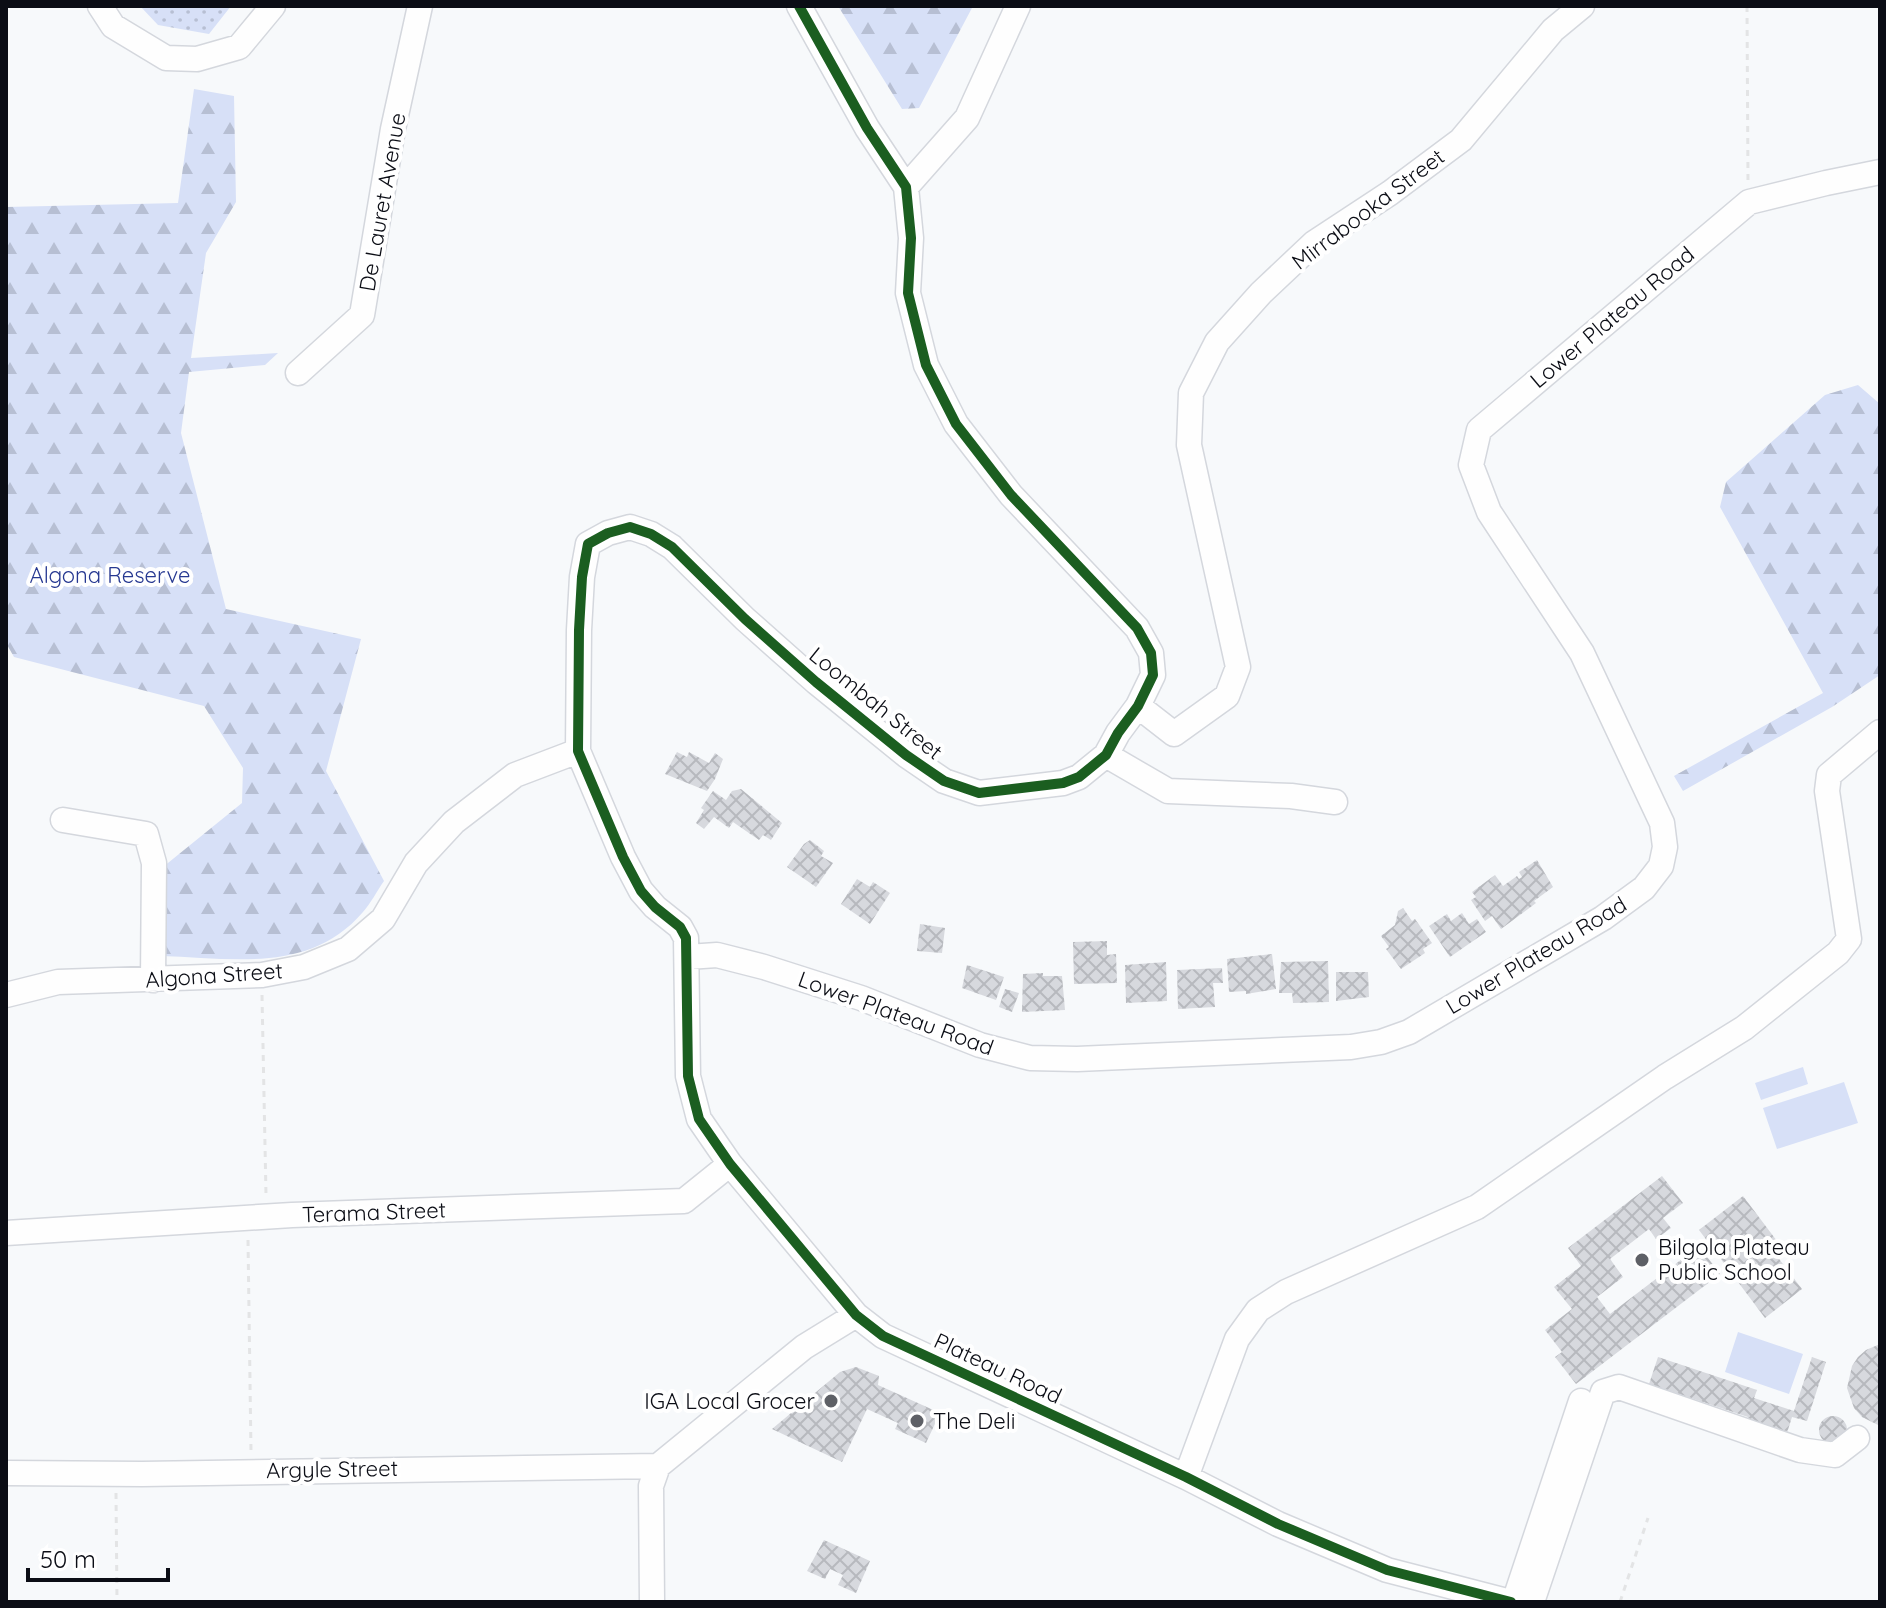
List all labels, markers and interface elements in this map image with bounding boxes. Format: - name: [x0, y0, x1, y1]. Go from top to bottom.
- street label: De Lauret Avenue: [353, 110, 411, 294]
- street label: Mirrabooka Street: [1286, 142, 1450, 276]
- street label: Lower Plateau Road: [1524, 240, 1700, 394]
- park label: Algona Reserve: [29, 561, 191, 589]
- street label: Loombah Street: [804, 641, 948, 765]
- street label: Lower Plateau Road: [1440, 890, 1632, 1020]
- street label: Algona Street: [144, 956, 284, 994]
- street label: Lower Plateau Road: [794, 965, 998, 1061]
- street label: Terama Street: [301, 1195, 447, 1229]
- place label: Bilgola Plateau Public School: [1658, 1233, 1810, 1286]
- marker: Bilgola Plateau Public School: [1633, 1251, 1651, 1269]
- street label: Plateau Road: [930, 1326, 1066, 1410]
- place label: IGA Local Grocer: [644, 1387, 816, 1415]
- marker: IGA Local Grocer: [822, 1392, 840, 1410]
- place label: The Deli: [933, 1407, 1015, 1435]
- marker: The Deli: [908, 1412, 926, 1430]
- street label: Argyle Street: [266, 1454, 398, 1484]
- scale bar: [28, 1532, 168, 1582]
- text: 50 m: [40, 1544, 96, 1574]

